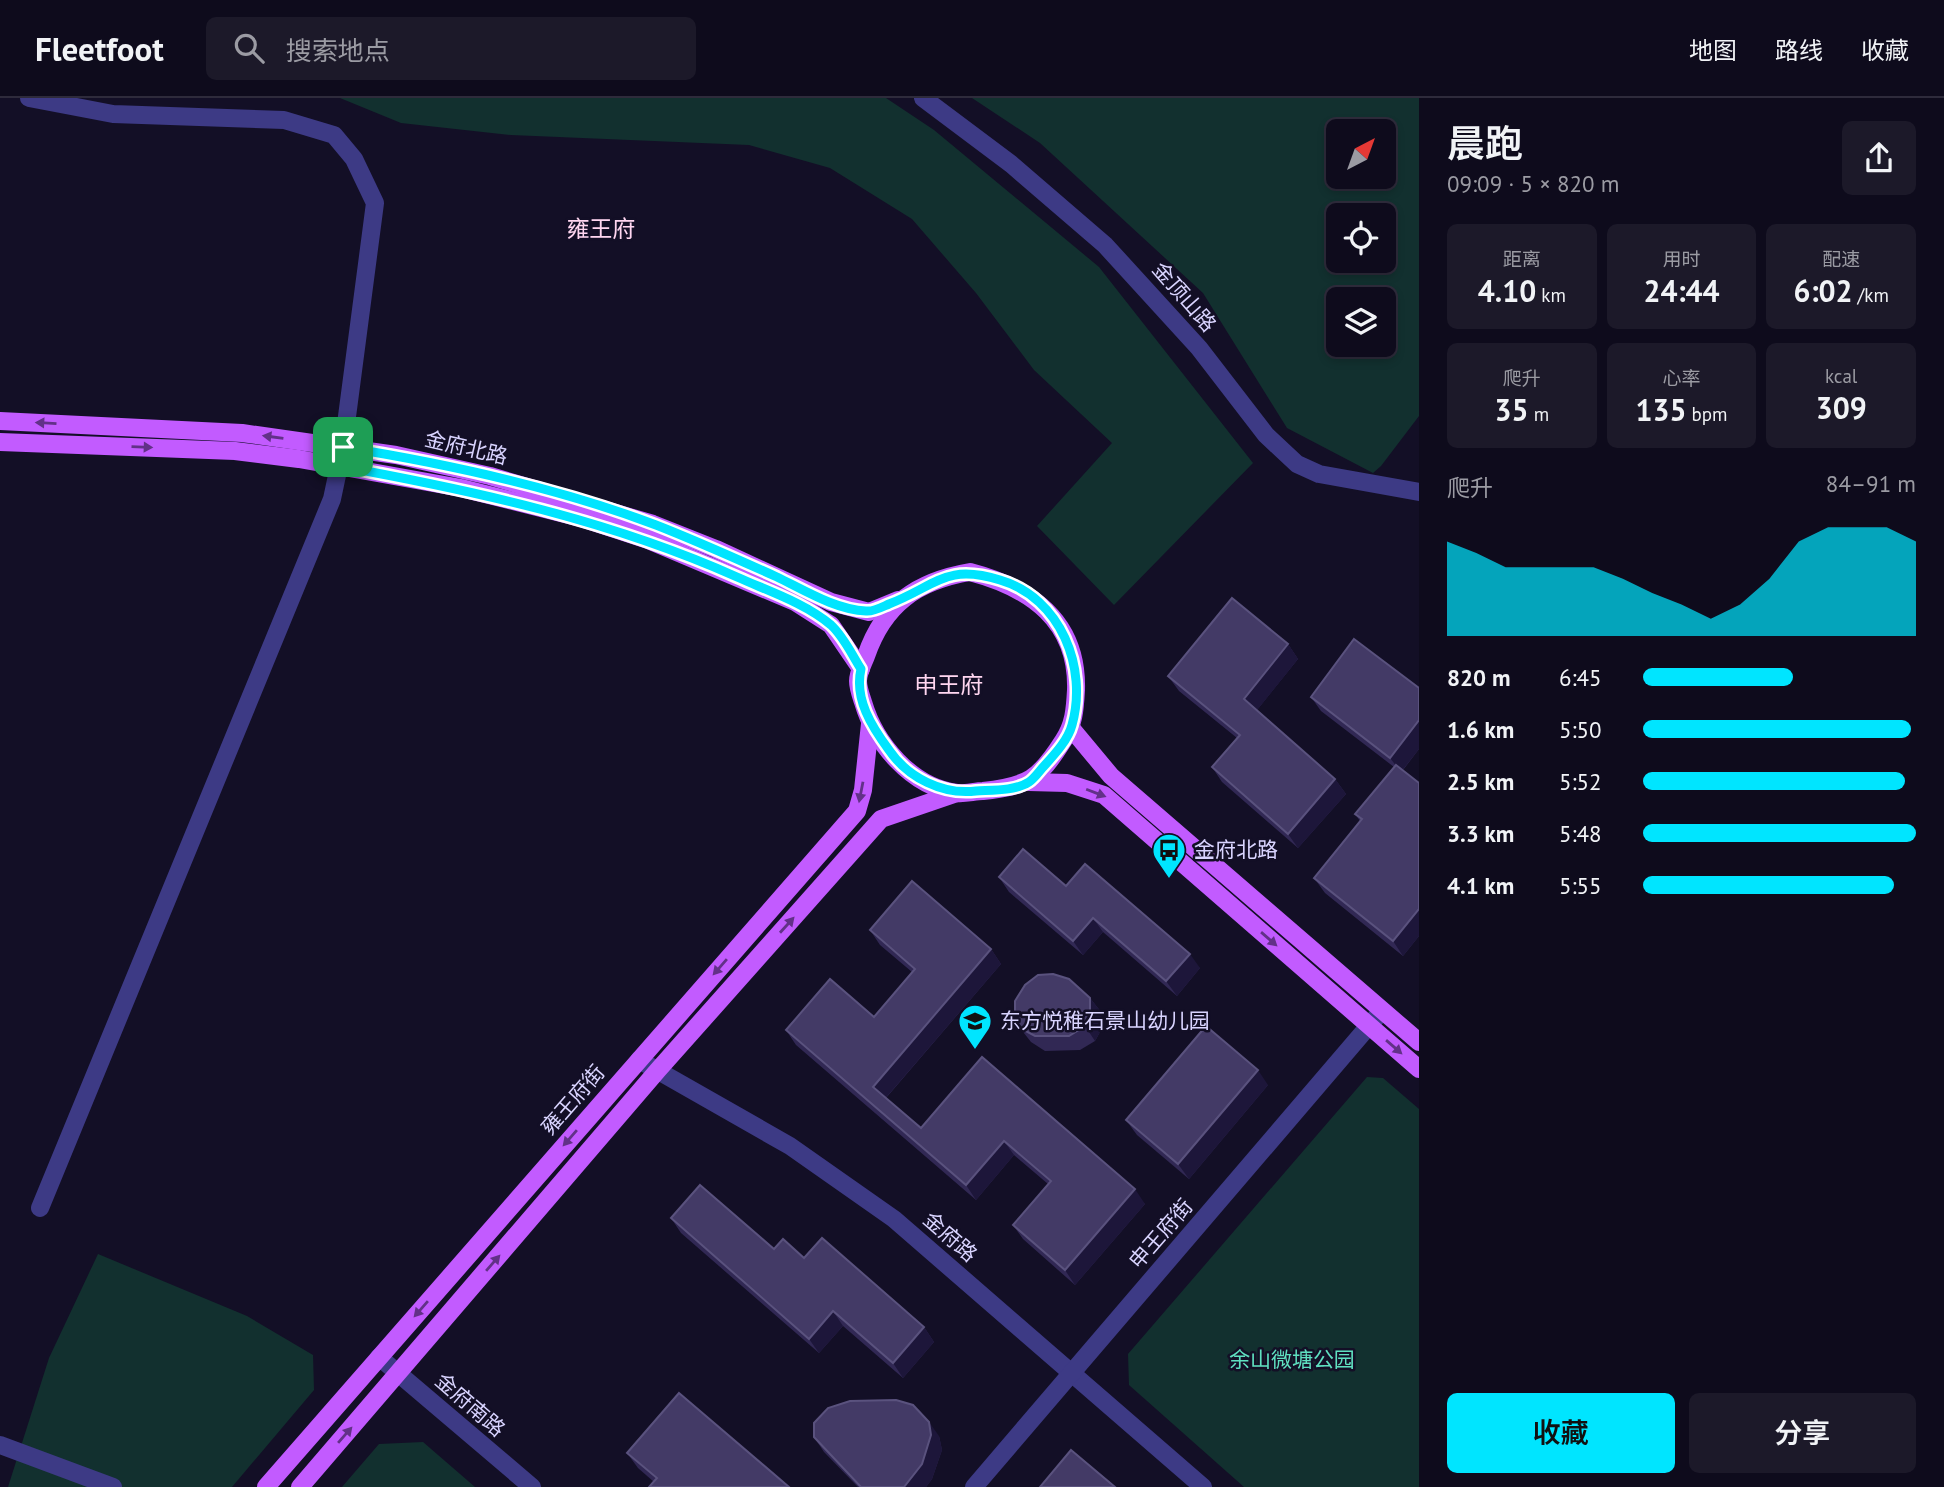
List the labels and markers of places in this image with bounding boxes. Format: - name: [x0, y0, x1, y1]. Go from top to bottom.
- pin: [313, 417, 373, 477]
- bus stop icon: 金府北路: [1150, 831, 1188, 880]
- place label: 金府北路: [1194, 836, 1278, 863]
- school or university icon: 东方悦稚石景山幼儿园: [956, 1002, 994, 1051]
- place label: 东方悦稚石景山幼儿园: [1000, 1007, 1210, 1034]

